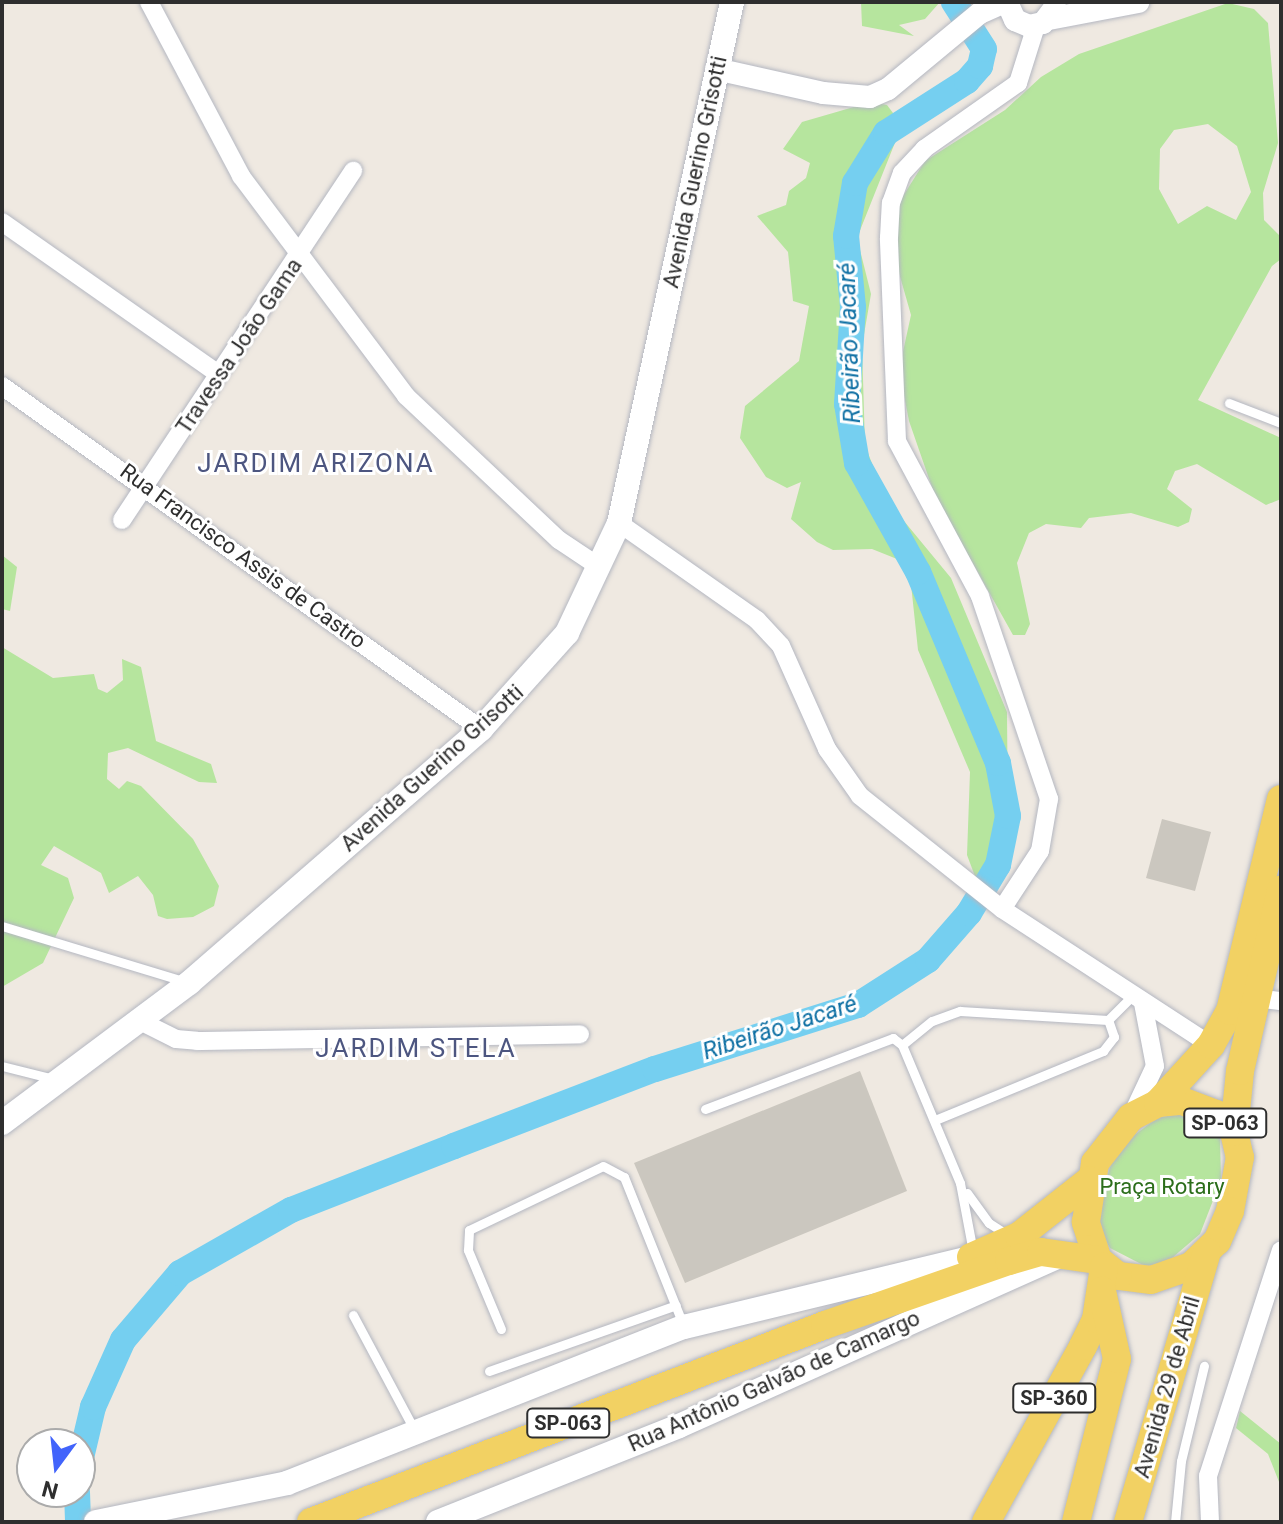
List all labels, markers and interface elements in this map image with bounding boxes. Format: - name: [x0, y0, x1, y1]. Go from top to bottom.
- street label: Avenida Guerino Grisotti: [658, 54, 732, 290]
- street label: Travessa João Gama: [170, 253, 308, 439]
- water label: Ribeirão Jacaré: [833, 262, 867, 424]
- district label: JARDIM ARIZONA: [197, 448, 435, 480]
- street label: Rua Francisco Assis de Castro: [115, 458, 371, 654]
- street label: Avenida Guerino Grisotti: [335, 679, 529, 857]
- water label: Ribeirão Jacaré: [699, 989, 861, 1067]
- district label: JARDIM STELA: [315, 1033, 517, 1065]
- road number: SP-063: [1183, 1107, 1267, 1139]
- park label: Praça Rotary: [1099, 1174, 1225, 1200]
- street label: Avenida 29 de Abril: [1128, 1293, 1206, 1481]
- street label: Rua Antônio Galvão de Camargo: [624, 1305, 924, 1457]
- road number: SP-360: [1012, 1382, 1096, 1414]
- road number: SP-063: [526, 1407, 610, 1439]
- north arrow: [16, 1428, 96, 1508]
- text: N: [39, 1476, 61, 1504]

